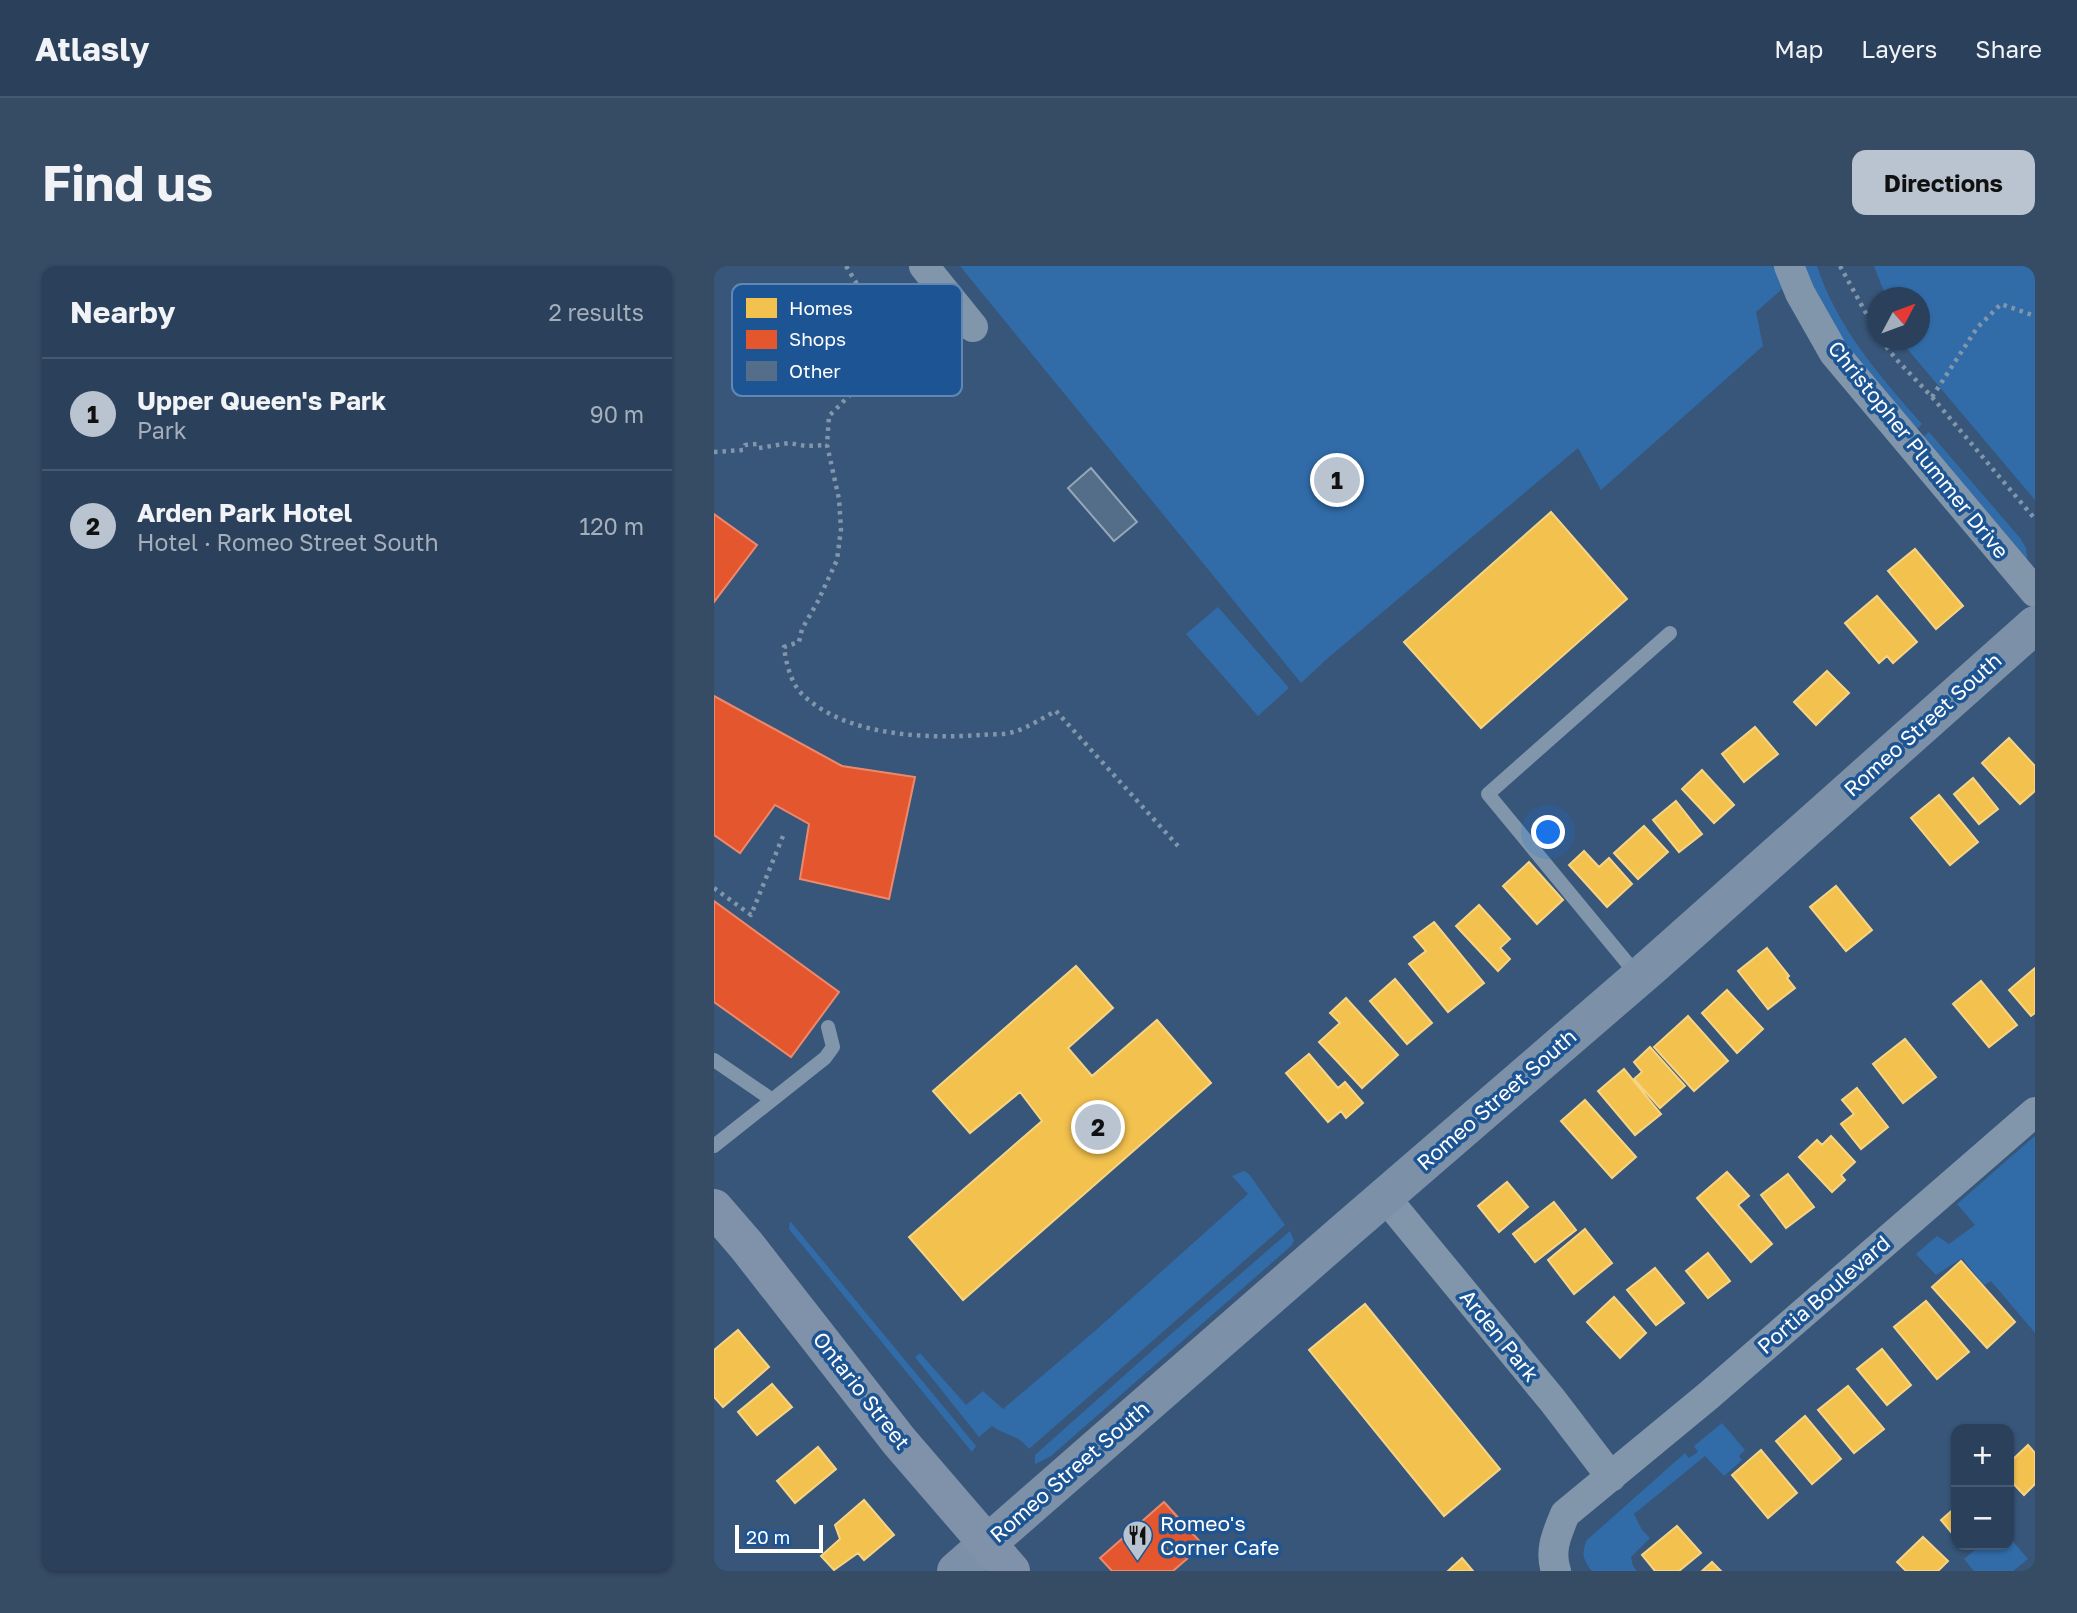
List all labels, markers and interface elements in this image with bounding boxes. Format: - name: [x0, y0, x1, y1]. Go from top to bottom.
- text: Atlasly: [35, 29, 150, 68]
- text: Map: [1774, 34, 1823, 63]
- text: Layers: [1861, 34, 1937, 63]
- text: Share: [1975, 34, 2042, 63]
- button: Directions: [1852, 150, 2035, 215]
- text: Find us: [42, 153, 213, 212]
- legend: [732, 284, 962, 396]
- north arrow: [1867, 287, 1930, 350]
- text: Nearby: [70, 294, 175, 330]
- text: Homes: [789, 296, 853, 319]
- text: 2 results: [548, 298, 644, 326]
- text: Shops: [789, 327, 846, 350]
- street label: Christopher Plummer Drive: [1823, 335, 2015, 563]
- text: Other: [789, 359, 841, 382]
- text: Upper Queen's Park: [137, 385, 386, 416]
- text: 1: [87, 400, 99, 428]
- text: 90 m: [590, 400, 644, 428]
- text: Park: [137, 416, 187, 444]
- pin: 1: [1314, 454, 1360, 506]
- text: Arden Park Hotel: [137, 497, 352, 528]
- text: 2: [86, 512, 100, 540]
- text: 120 m: [579, 512, 644, 540]
- text: Hotel · Romeo Street South: [137, 528, 439, 556]
- street label: Romeo Street South: [1838, 647, 2006, 802]
- your location: [1531, 815, 1565, 849]
- street label: Romeo Street South: [1411, 1023, 1581, 1176]
- pin: 2: [1075, 1101, 1121, 1153]
- street label: Portia Boulevard: [1752, 1230, 1895, 1359]
- street label: Arden Park: [1455, 1284, 1545, 1387]
- street label: Ontario Street: [808, 1326, 916, 1454]
- street label: Romeo Street South: [984, 1395, 1154, 1548]
- map controls: [1951, 1424, 2014, 1550]
- button: +: [1951, 1424, 2014, 1487]
- button: −: [1951, 1487, 2014, 1550]
- place label: Romeo's Corner Cafe: [1160, 1510, 1279, 1560]
- restaurant icon: Romeo's Corner Cafe: [1120, 1519, 1154, 1563]
- scale bar: [735, 1522, 822, 1554]
- text: 20 m: [746, 1525, 790, 1548]

